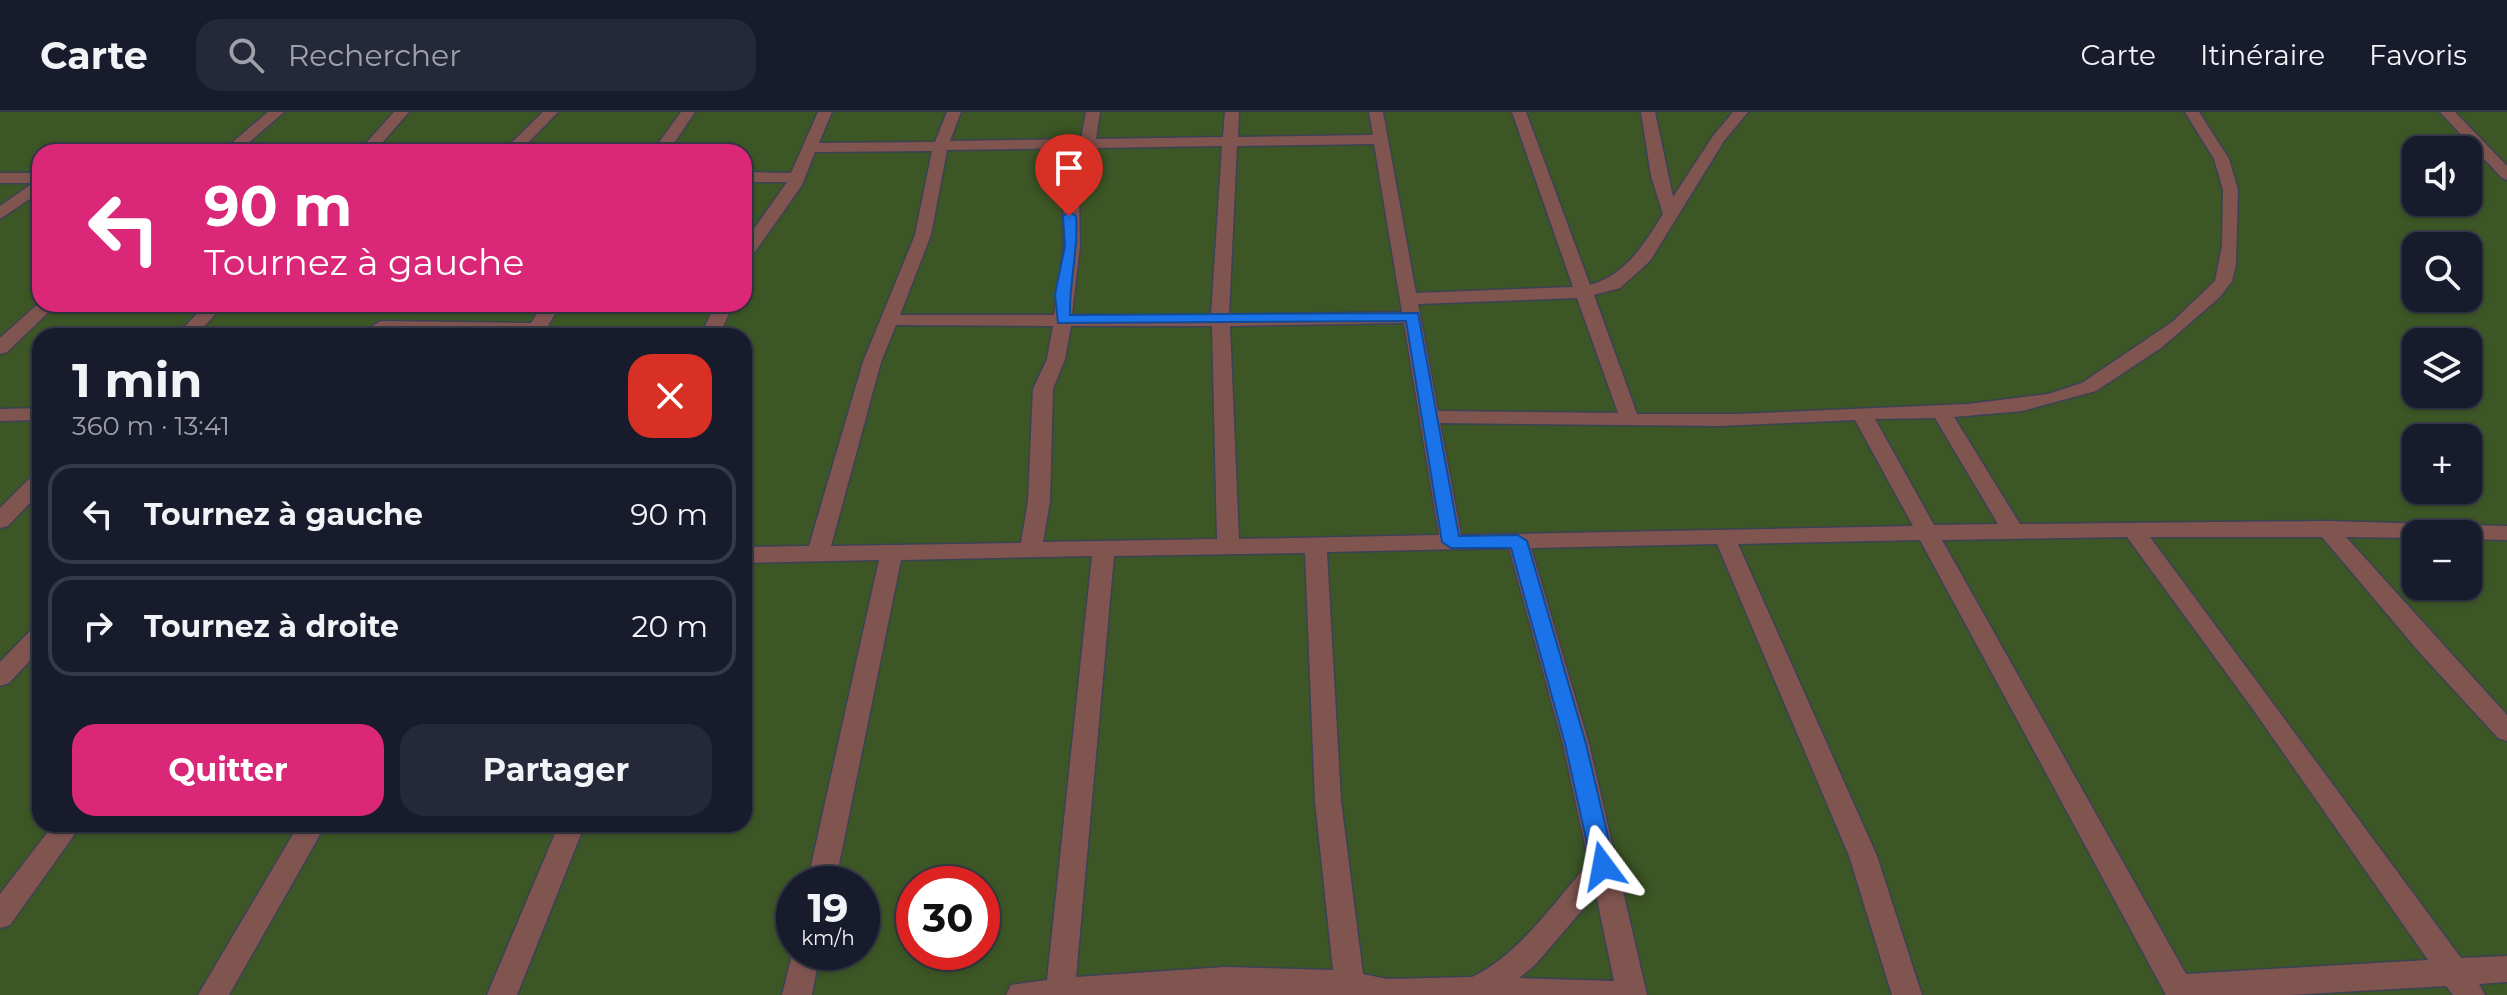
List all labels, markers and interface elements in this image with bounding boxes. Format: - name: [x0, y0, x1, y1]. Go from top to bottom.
- search box: [196, 19, 756, 91]
- text: Carte: [40, 32, 148, 79]
- icon: search: [224, 33, 268, 77]
- text: Rechercher: [288, 37, 461, 74]
- text: Carte: [2080, 38, 2156, 72]
- text: Itinéraire: [2200, 38, 2325, 72]
- text: Favoris: [2369, 38, 2467, 72]
- pin: [1035, 134, 1103, 216]
- map controls: [2402, 136, 2482, 600]
- button: sound: [2402, 136, 2482, 216]
- icon: arrive: [1047, 146, 1091, 190]
- text: 90 m: [204, 172, 352, 240]
- icon: left: [72, 176, 176, 280]
- button: search: [2402, 232, 2482, 312]
- text: Tournez à gauche: [204, 240, 524, 284]
- button: layers: [2402, 328, 2482, 408]
- text: 1 min: [72, 351, 202, 409]
- button: close: [628, 354, 712, 438]
- text: 360 m · 13:41: [72, 410, 230, 442]
- button: +: [2402, 424, 2482, 504]
- icon: left: [76, 492, 120, 536]
- text: Tournez à gauche: [144, 496, 423, 533]
- text: 90 m: [630, 496, 708, 533]
- button: −: [2402, 520, 2482, 600]
- icon: right: [76, 604, 120, 648]
- text: Tournez à droite: [144, 608, 399, 645]
- text: 20 m: [631, 608, 708, 645]
- button: Quitter: [72, 724, 384, 816]
- button: Partager: [400, 724, 712, 816]
- position arrow: [1561, 824, 1645, 908]
- speed limit sign: 30: [896, 866, 1000, 970]
- text: 19: [807, 883, 849, 932]
- text: km/h: [801, 926, 855, 950]

